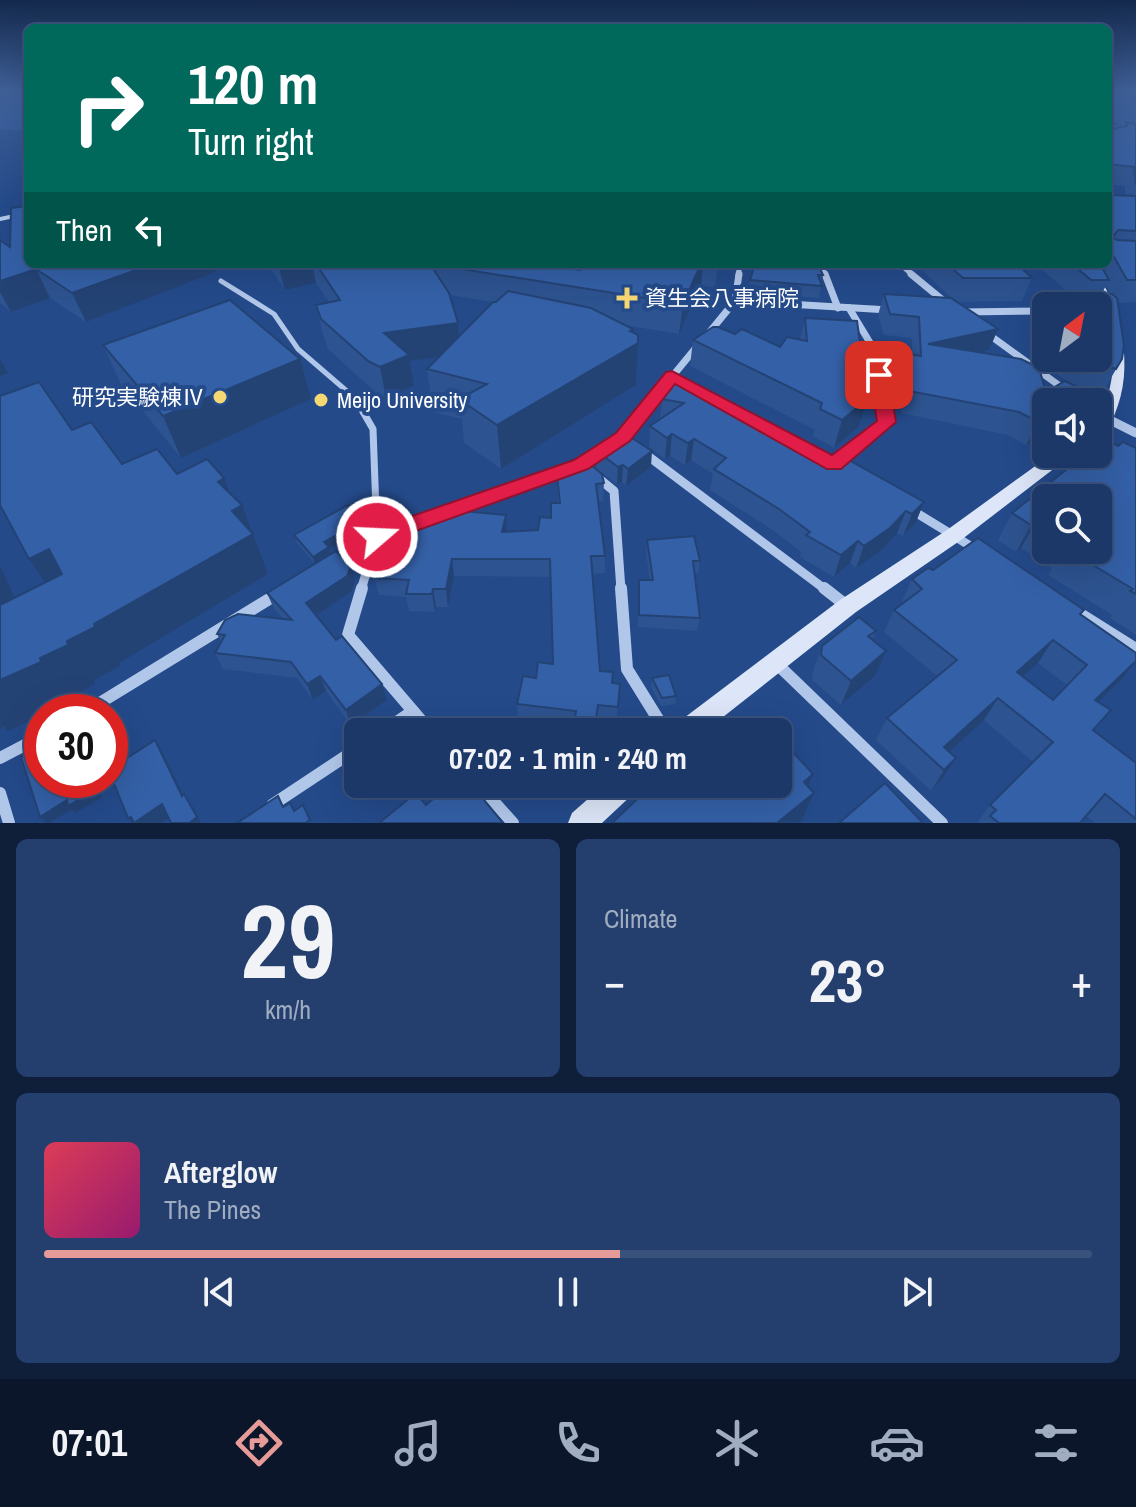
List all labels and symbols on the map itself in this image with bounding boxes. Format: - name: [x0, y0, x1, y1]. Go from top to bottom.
- place label: 資生会八事病院: [645, 283, 799, 313]
- marker: 資生会八事病院: [616, 287, 638, 309]
- north arrow: [1032, 292, 1112, 372]
- pin: [845, 341, 913, 409]
- place label: 研究実験棟Ⅳ: [72, 382, 204, 412]
- place label: Meijo University: [337, 385, 467, 415]
- marker: 研究実験棟Ⅳ: [211, 388, 229, 406]
- marker: Meijo University: [312, 391, 330, 409]
- position arrow: [335, 495, 419, 579]
- speed limit sign: 30: [24, 694, 128, 798]

